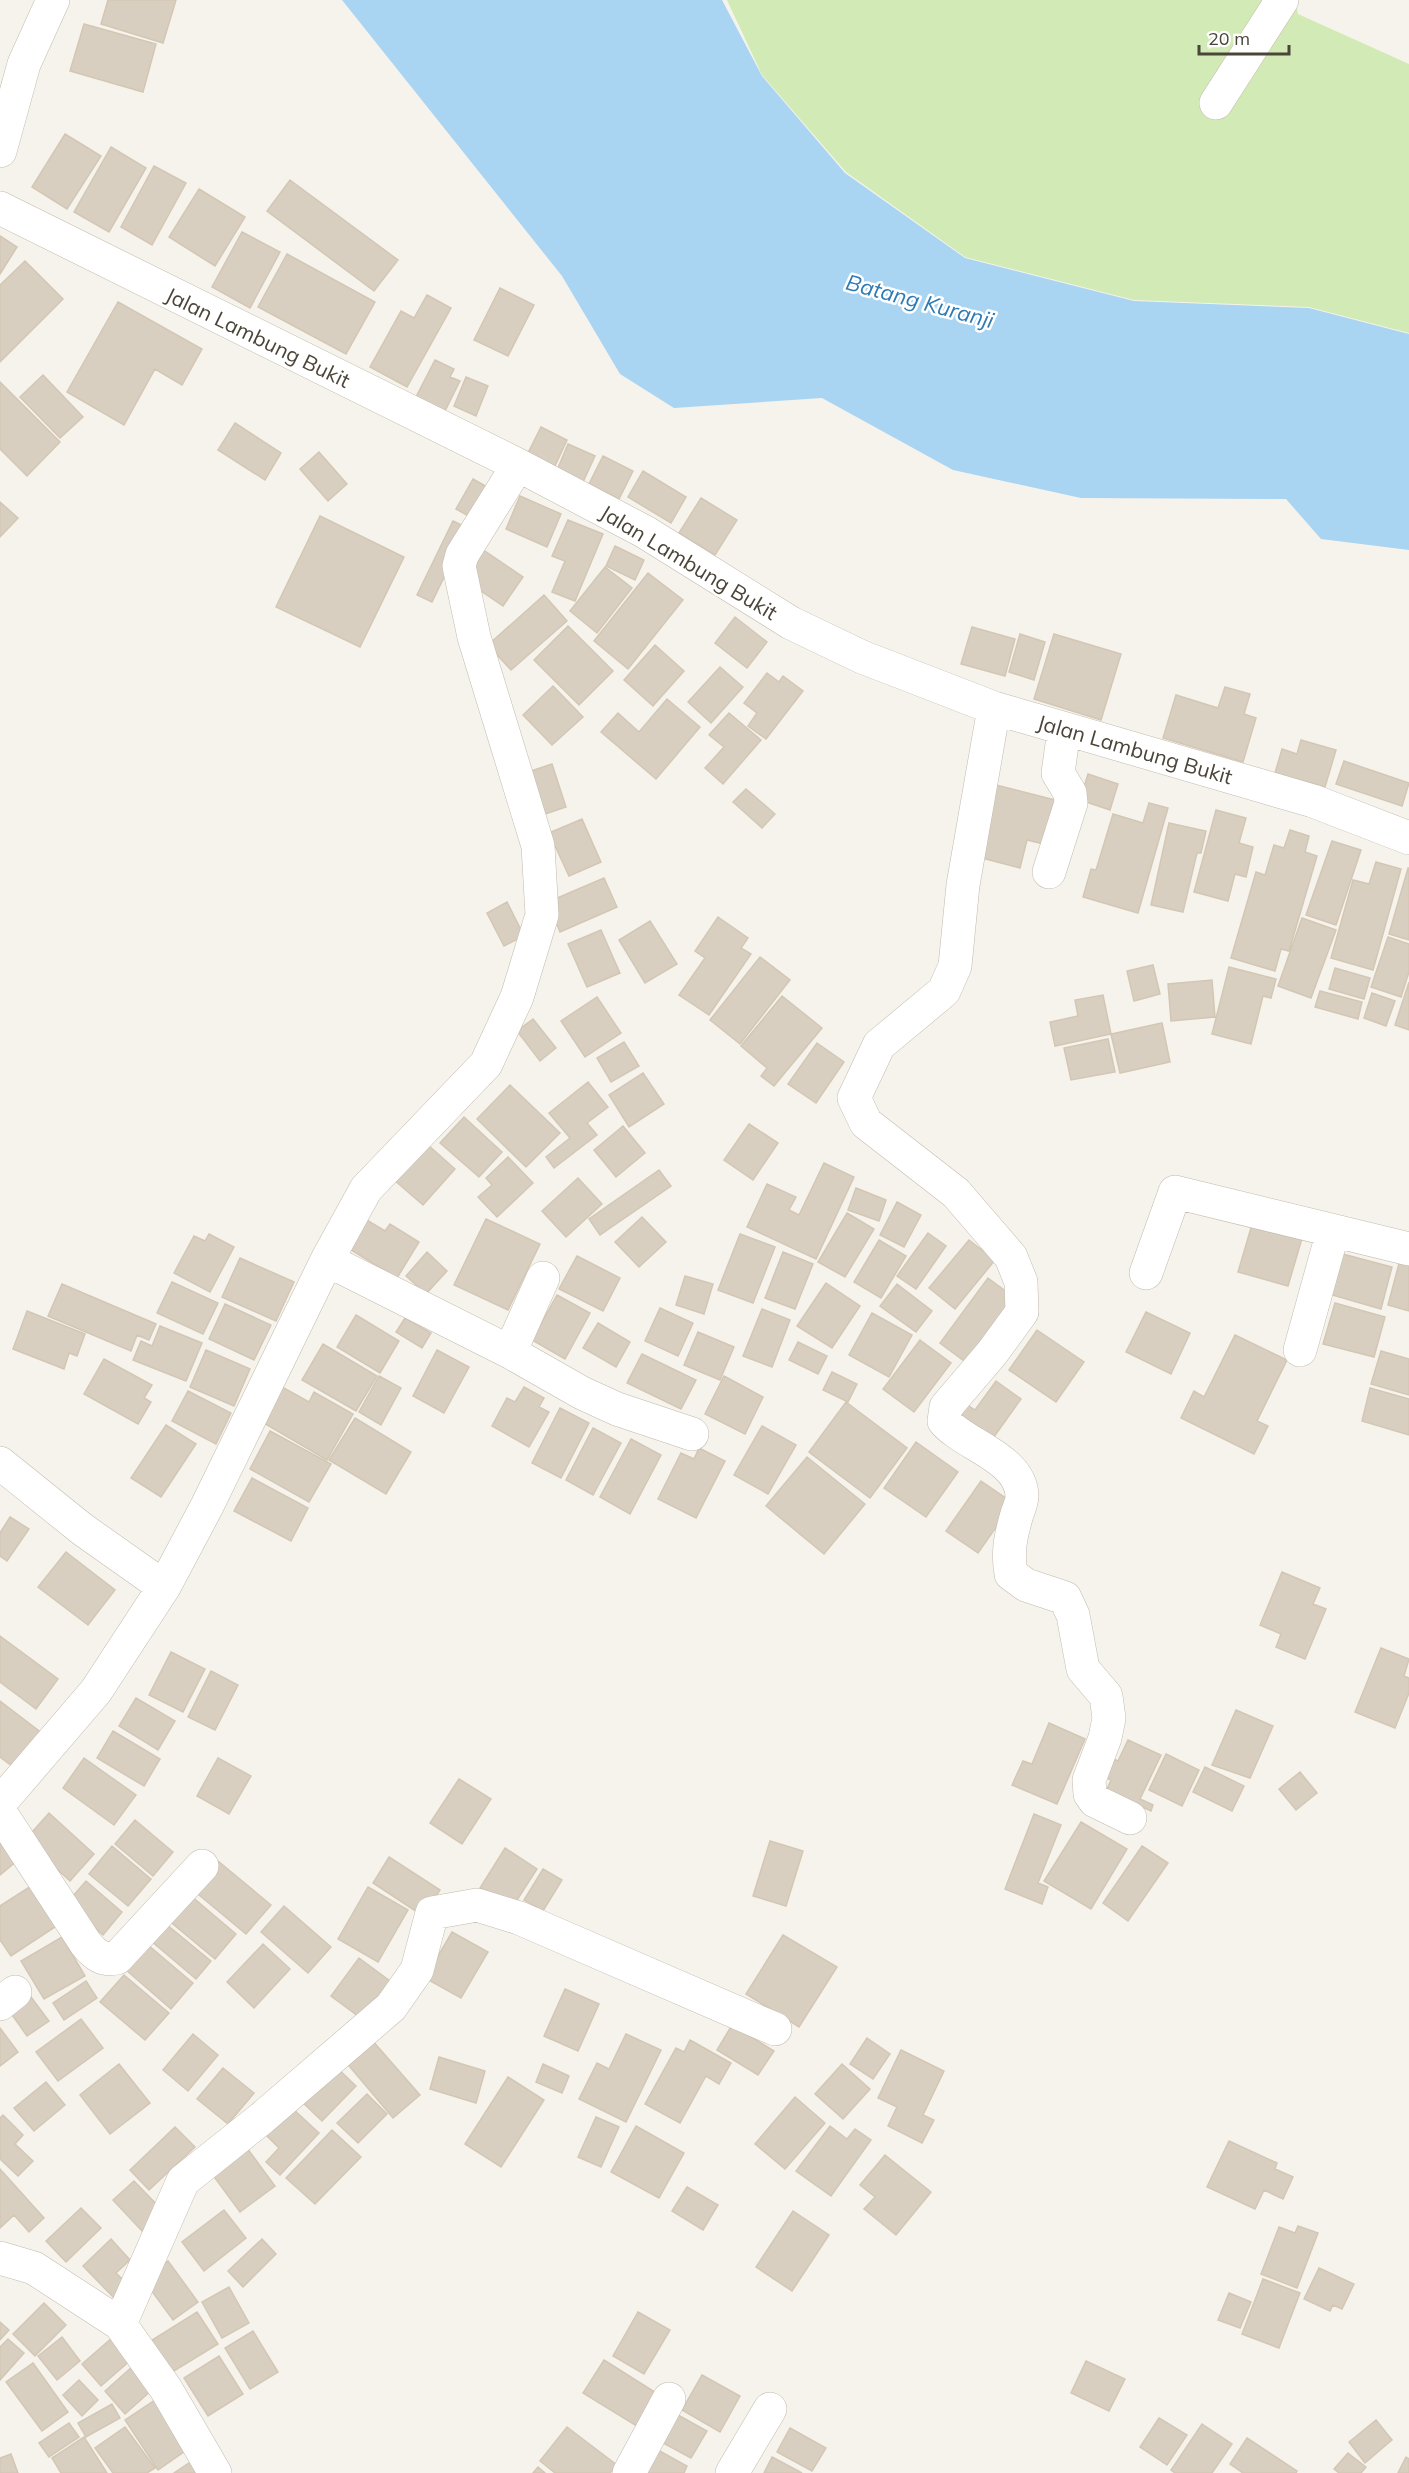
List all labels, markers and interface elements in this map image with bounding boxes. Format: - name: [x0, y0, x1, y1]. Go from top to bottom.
- scale bar: [1199, 18, 1289, 56]
- text: 20 m: [1208, 27, 1250, 50]
- water label: Batang Kuranji: [843, 268, 998, 334]
- street label: Jalan Lambung Bukit: [161, 281, 355, 393]
- street label: Jalan Lambung Bukit: [596, 499, 782, 625]
- street label: Jalan Lambung Bukit: [1034, 709, 1236, 789]

